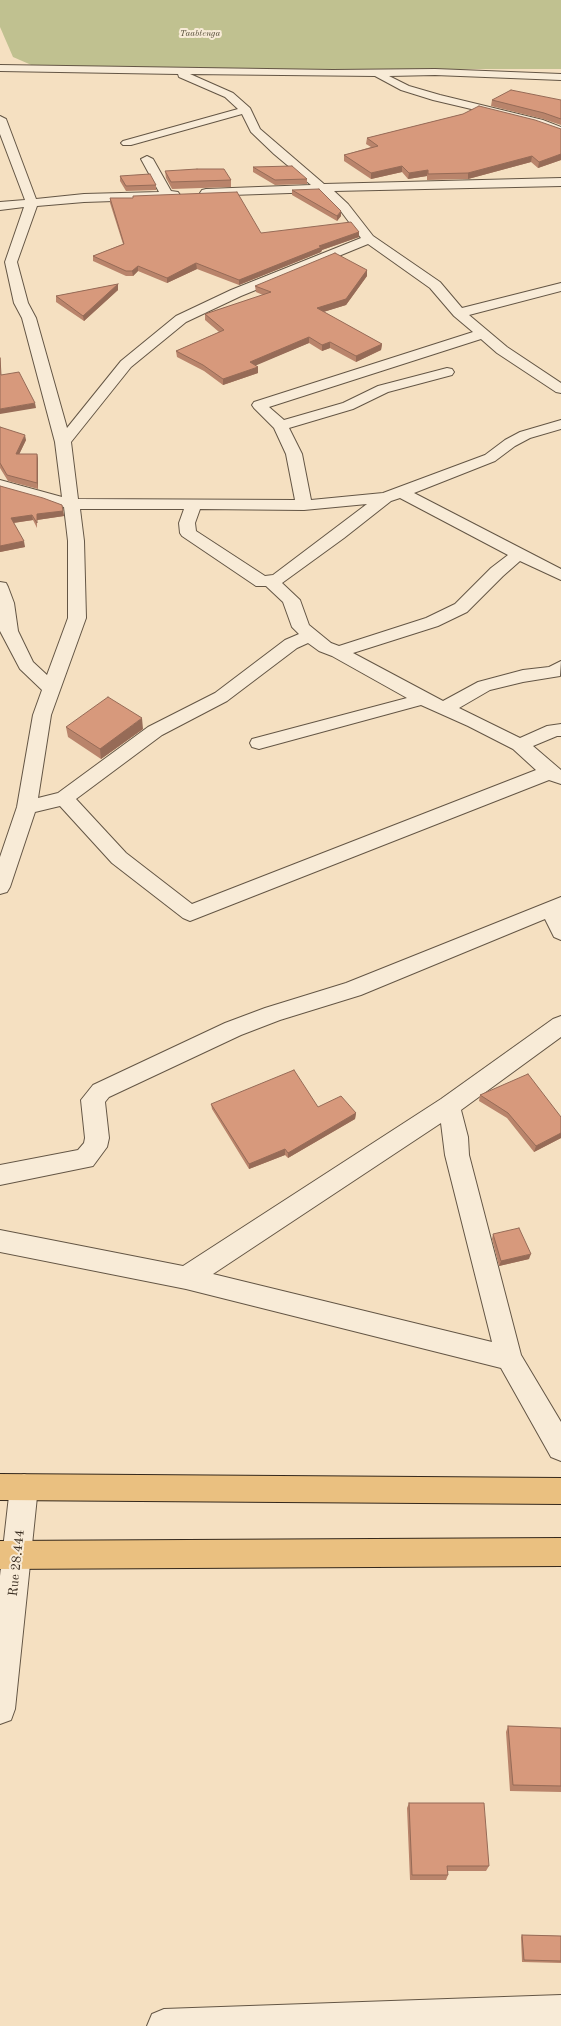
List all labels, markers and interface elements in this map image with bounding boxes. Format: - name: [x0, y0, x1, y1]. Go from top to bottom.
- park label: Taabtenga: [180, 29, 220, 39]
- street label: Rue 28.444: [6, 1529, 28, 1597]

